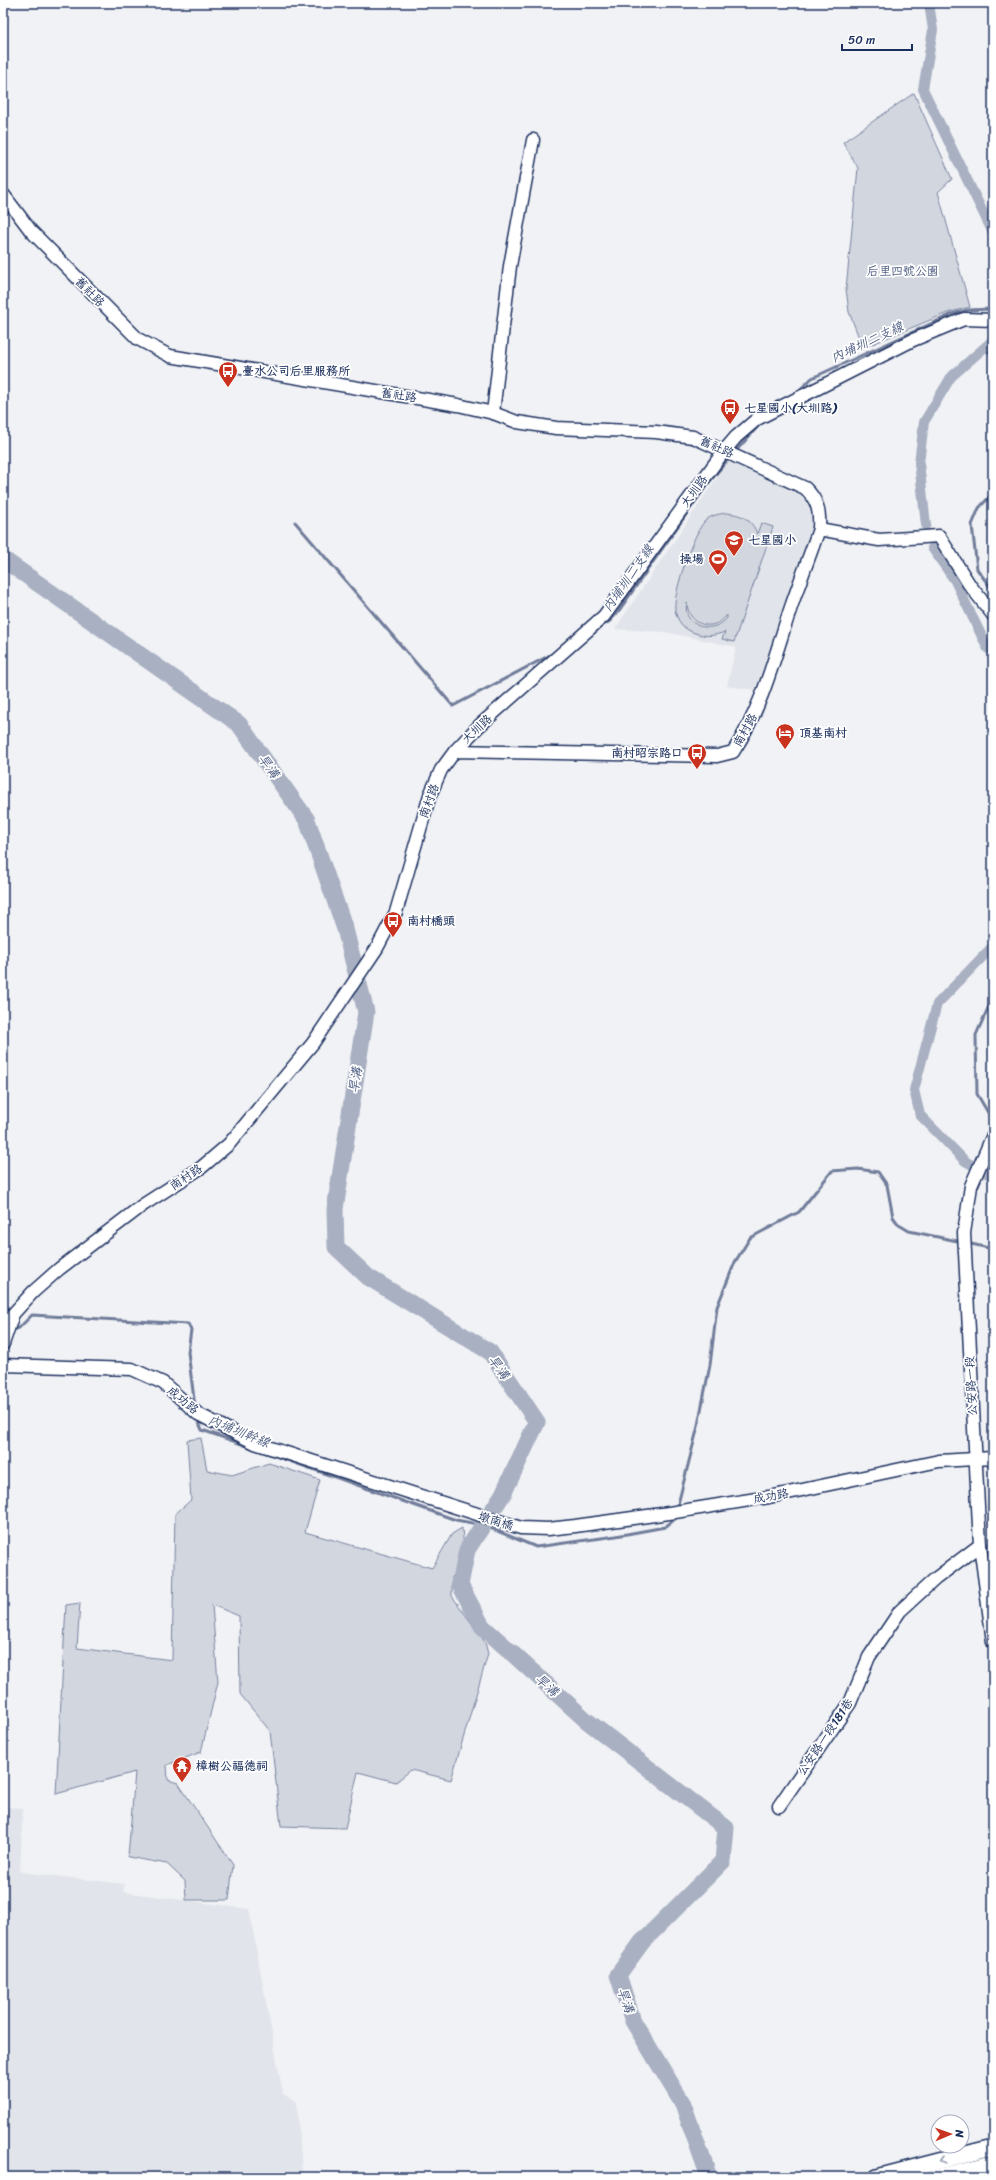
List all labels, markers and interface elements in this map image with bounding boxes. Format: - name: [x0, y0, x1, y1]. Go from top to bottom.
- scale bar: [842, 26, 912, 52]
- text: 50 m: [848, 29, 875, 51]
- park label: 后里四號公園: [867, 260, 939, 282]
- street label: 舊社路: [70, 271, 110, 313]
- water label: 內埔圳二支線: [827, 315, 908, 369]
- bus stop icon: 臺水公司后里服務所: [217, 360, 239, 388]
- place label: 臺水公司后里服務所: [242, 360, 351, 382]
- street label: 舊社路: [379, 381, 419, 409]
- bus stop icon: 七星國小(大圳路): [719, 397, 741, 425]
- place label: 七星國小(大圳路): [744, 397, 837, 419]
- street label: 舊社路: [696, 430, 738, 464]
- street label: 大圳路: [675, 470, 713, 512]
- school or university icon: 七星國小: [723, 529, 745, 557]
- place label: 七星國小: [748, 529, 796, 551]
- water label: 內埔圳二支線: [596, 539, 660, 617]
- place label: 操場: [680, 548, 704, 570]
- sports icon: 操場: [707, 548, 729, 576]
- street label: 大圳路: [456, 709, 498, 749]
- street label: 南村路: [727, 709, 763, 751]
- hotel icon: 頂基南村: [774, 722, 796, 750]
- place label: 頂基南村: [799, 722, 847, 744]
- place label: 南村昭宗路口: [611, 742, 683, 764]
- bus stop icon: 南村昭宗路口: [686, 742, 708, 770]
- water label: 旱溝: [252, 749, 286, 784]
- street label: 南村路: [413, 780, 445, 822]
- bus stop icon: 南村橋頭: [382, 910, 404, 938]
- place label: 南村橋頭: [407, 910, 455, 932]
- water label: 旱溝: [342, 1064, 369, 1095]
- street label: 南村路: [165, 1158, 207, 1196]
- water label: 旱溝: [482, 1350, 517, 1385]
- street label: 公安路一段: [958, 1355, 984, 1417]
- street label: 成功路: [162, 1380, 204, 1420]
- water label: 內埔圳幹線: [205, 1408, 274, 1454]
- street label: 成功路: [751, 1482, 791, 1510]
- street label: 墩南橋: [476, 1505, 516, 1537]
- water label: 旱溝: [530, 1668, 565, 1703]
- street label: 公安路一段181巷: [791, 1694, 859, 1780]
- temple icon: 樟樹公福德祠: [171, 1755, 193, 1783]
- place label: 樟樹公福德祠: [196, 1755, 268, 1777]
- water label: 旱溝: [611, 1984, 641, 2017]
- north arrow: [930, 2114, 970, 2154]
- text: N: [950, 2129, 969, 2138]
- one-way arrow: [938, 2155, 945, 2164]

